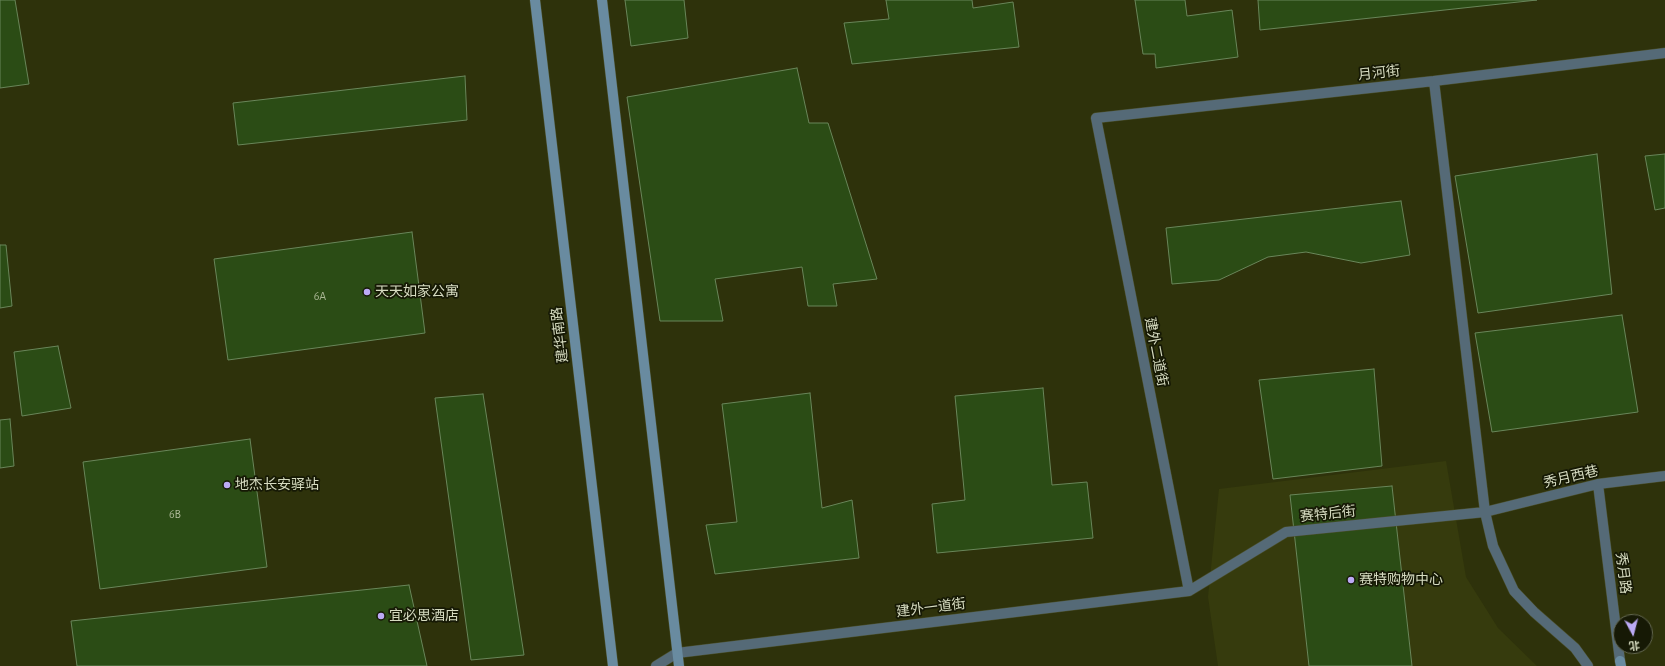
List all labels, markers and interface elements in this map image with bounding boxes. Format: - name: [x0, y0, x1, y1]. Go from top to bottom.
- street label: 月河街: [1357, 62, 1401, 84]
- place label: 天天如家公寓: [375, 284, 459, 300]
- marker: 天天如家公寓: [362, 287, 372, 297]
- house number: 6A: [314, 289, 326, 303]
- street label: 建华南路: [548, 306, 572, 364]
- street label: 建外二道街: [1141, 316, 1171, 388]
- street label: 秀月西巷: [1542, 463, 1600, 491]
- place label: 地杰长安驿站: [235, 477, 319, 493]
- marker: 地杰长安驿站: [222, 480, 232, 490]
- street label: 赛特后街: [1299, 503, 1357, 525]
- house number: 6B: [169, 507, 181, 521]
- street label: 秀月路: [1612, 551, 1634, 595]
- place label: 赛特购物中心: [1359, 572, 1443, 588]
- marker: 赛特购物中心: [1346, 575, 1356, 585]
- street label: 建外一道街: [895, 595, 967, 621]
- place label: 宜必思酒店: [389, 608, 459, 624]
- marker: 宜必思酒店: [376, 611, 386, 621]
- north arrow: [1613, 614, 1653, 654]
- text: 北: [1628, 639, 1641, 652]

